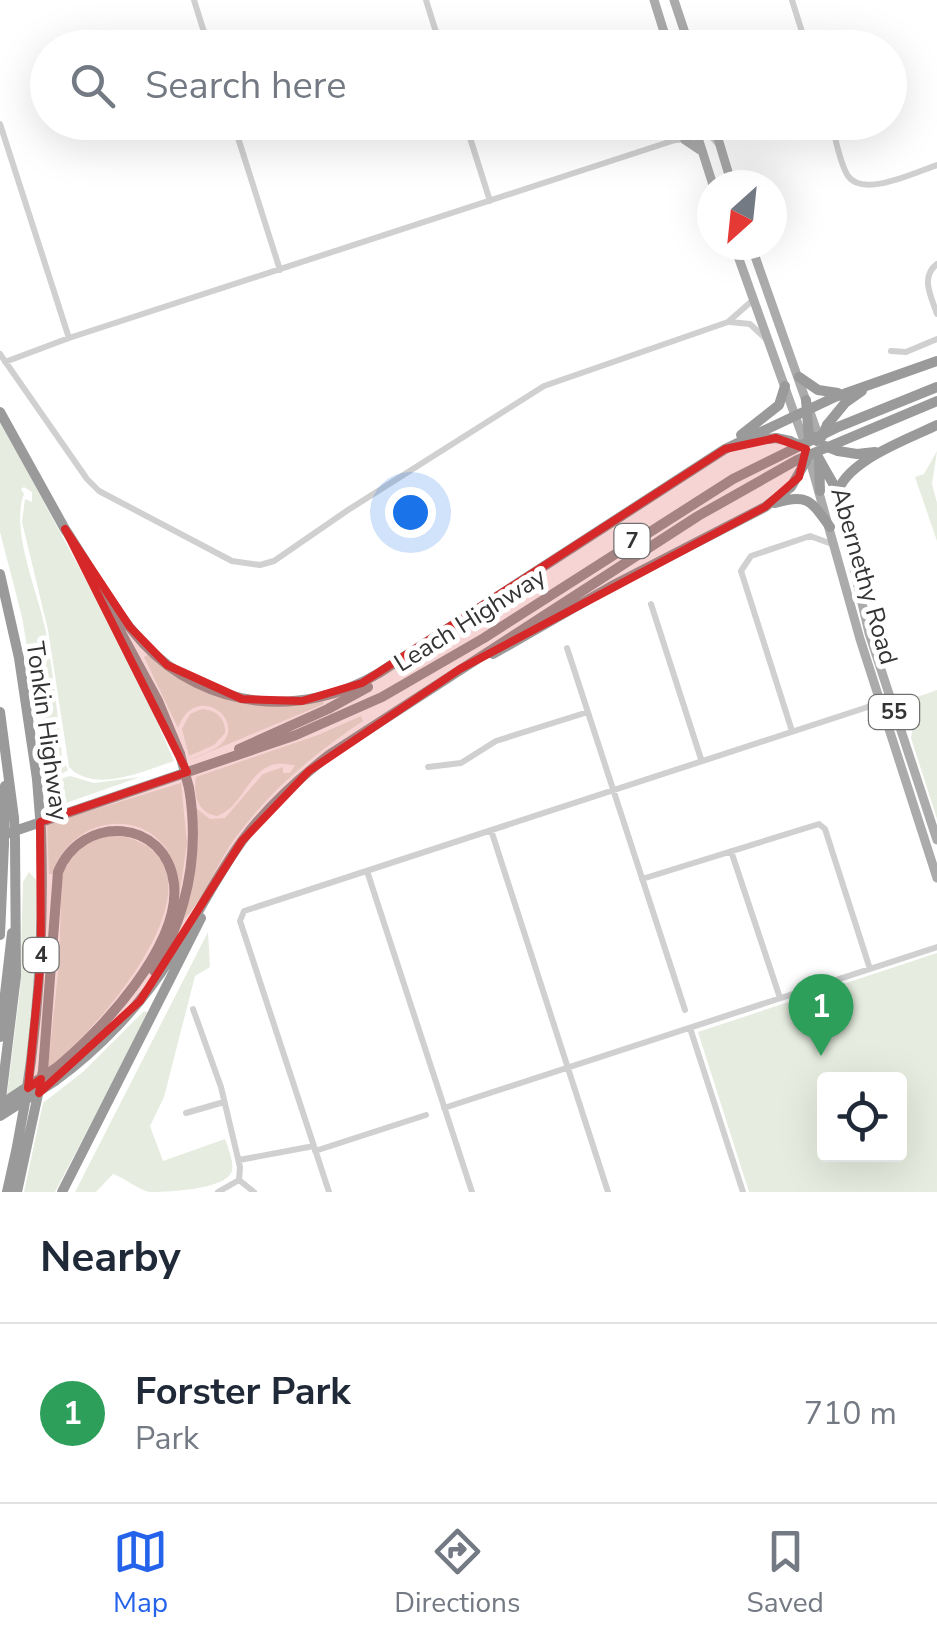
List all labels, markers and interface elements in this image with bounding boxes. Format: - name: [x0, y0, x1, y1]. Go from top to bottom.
- search box: [30, 30, 907, 140]
- icon: search: [65, 58, 120, 113]
- text: Search here: [145, 60, 346, 111]
- north arrow: [697, 170, 787, 260]
- street label: Abernethy Road: [822, 483, 906, 669]
- your location: [385, 487, 436, 538]
- road number: 7: [614, 524, 650, 558]
- street label: Leach Highway: [388, 560, 552, 680]
- street label: Tonkin Highway: [18, 639, 76, 823]
- road number: 55: [869, 695, 919, 729]
- road number: 4: [23, 938, 58, 972]
- pin: 1: [788, 974, 854, 1056]
- map controls: [817, 1072, 907, 1162]
- button: locate: [817, 1072, 907, 1162]
- text: Nearby: [40, 1229, 181, 1286]
- text: Forster Park: [135, 1366, 351, 1417]
- text: 1: [63, 1392, 82, 1435]
- text: 710 m: [804, 1392, 897, 1435]
- text: Park: [135, 1417, 199, 1460]
- tab: Map: [113, 1524, 168, 1622]
- tab: Directions: [394, 1524, 520, 1622]
- tab: Saved: [747, 1524, 824, 1622]

